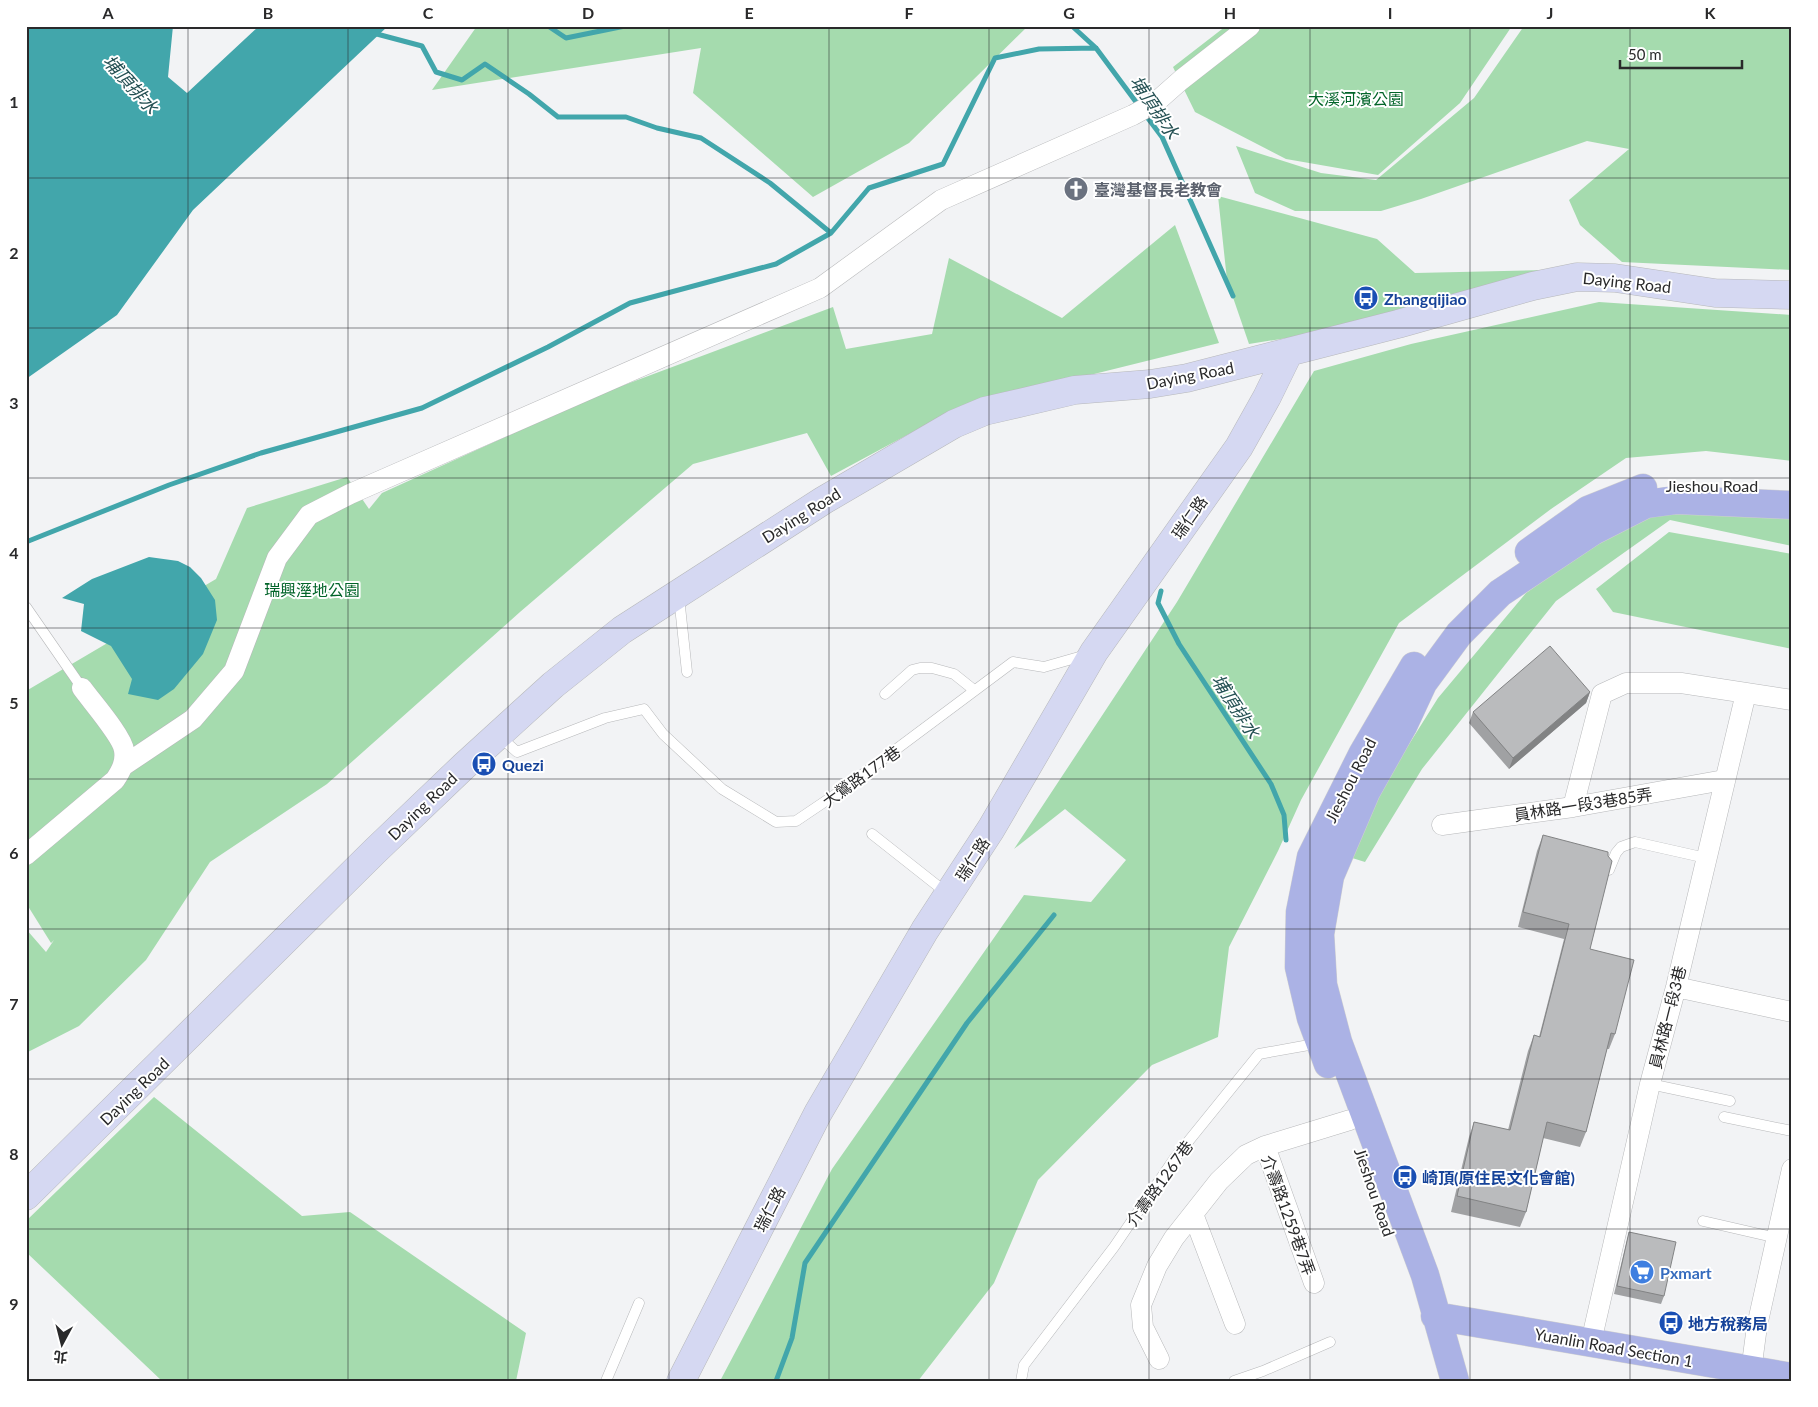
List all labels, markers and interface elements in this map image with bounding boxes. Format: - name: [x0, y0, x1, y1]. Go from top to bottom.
- text: A: [101, 3, 114, 22]
- text: B: [263, 3, 273, 22]
- text: C: [423, 3, 434, 22]
- text: D: [582, 3, 594, 22]
- text: E: [744, 3, 754, 22]
- text: F: [904, 3, 914, 22]
- text: G: [1063, 3, 1075, 22]
- text: H: [1224, 3, 1236, 22]
- text: I: [1388, 3, 1392, 22]
- text: J: [1547, 3, 1553, 22]
- text: K: [1705, 3, 1717, 22]
- scale bar: [1620, 38, 1743, 70]
- text: 50 m: [1628, 45, 1662, 63]
- water label: 埔頂排水: [99, 50, 164, 119]
- water label: 埔頂排水: [1126, 71, 1185, 144]
- park label: 大溪河濱公園: [1308, 89, 1404, 108]
- text: 1: [9, 92, 19, 111]
- church icon: 臺灣基督長老教會: [1063, 176, 1089, 202]
- place label: 臺灣基督長老教會: [1094, 180, 1222, 199]
- text: 2: [9, 243, 19, 262]
- street label: Daying Road: [1582, 268, 1672, 296]
- bus stop icon: Zhangqijiao: [1353, 285, 1379, 311]
- place label: Zhangqijiao: [1384, 289, 1467, 308]
- street label: Daying Road: [1145, 357, 1235, 393]
- text: 3: [9, 393, 19, 412]
- street label: Jieshou Road: [1666, 476, 1758, 495]
- street label: Daying Road: [758, 483, 844, 547]
- street label: 瑞仁路: [1167, 492, 1211, 542]
- text: 4: [9, 543, 19, 562]
- park label: 瑞興溼地公園: [264, 580, 360, 599]
- water label: 埔頂排水: [1207, 670, 1265, 743]
- text: 5: [9, 693, 19, 712]
- street label: Jieshou Road: [1321, 735, 1379, 825]
- street label: 大鶯路177巷: [818, 741, 904, 811]
- bus stop icon: Quezi: [471, 751, 497, 777]
- place label: Quezi: [502, 755, 544, 774]
- street label: Daying Road: [384, 768, 460, 844]
- street label: 員林路一段3巷85弄: [1512, 784, 1654, 824]
- street label: 瑞仁路: [951, 834, 993, 884]
- text: 6: [9, 843, 19, 862]
- street label: 員林路一段3巷: [1645, 964, 1689, 1070]
- text: 7: [9, 994, 19, 1013]
- street label: Daying Road: [96, 1053, 172, 1129]
- street label: 介壽路1267巷: [1122, 1137, 1196, 1229]
- text: 8: [9, 1144, 19, 1163]
- street label: Jieshou Road: [1351, 1145, 1399, 1239]
- street label: 介壽路1259巷7弄: [1258, 1152, 1320, 1278]
- bus stop icon: 崎頂(原住民文化會館): [1392, 1164, 1418, 1190]
- place label: 崎頂(原住民文化會館): [1422, 1168, 1575, 1187]
- street label: 瑞仁路: [750, 1183, 788, 1235]
- supermarket icon: Pxmart: [1629, 1259, 1655, 1285]
- place label: Pxmart: [1660, 1263, 1712, 1282]
- text: 9: [9, 1294, 19, 1313]
- bus stop icon: 地方稅務局: [1658, 1310, 1684, 1336]
- place label: 地方稅務局: [1688, 1314, 1768, 1333]
- north arrow: [38, 1320, 88, 1370]
- street label: Yuanlin Road Section 1: [1533, 1324, 1695, 1370]
- text: 北: [52, 1348, 68, 1367]

